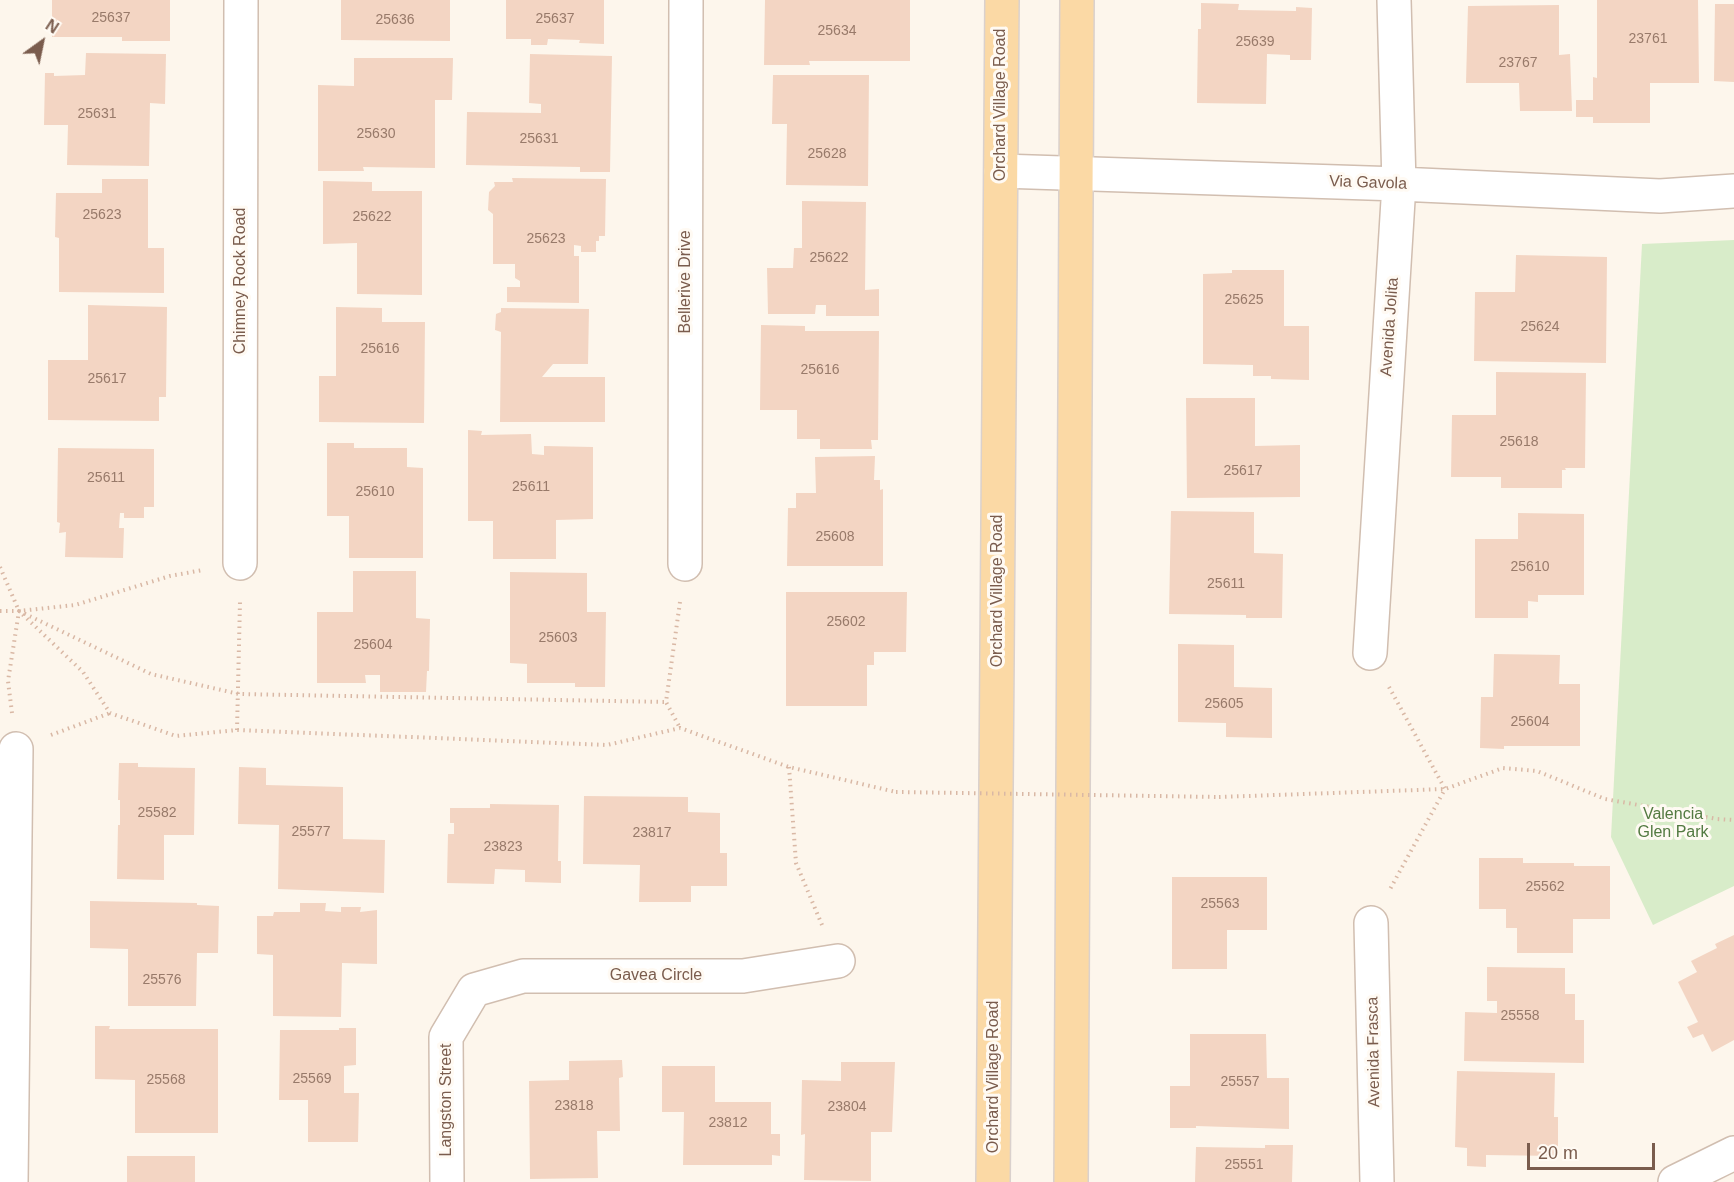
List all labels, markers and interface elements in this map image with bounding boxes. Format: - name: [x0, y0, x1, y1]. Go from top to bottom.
- house number: 25637: [92, 10, 130, 26]
- house number: 25637: [536, 11, 574, 27]
- north arrow: [12, 12, 72, 72]
- house number: 25636: [376, 12, 414, 28]
- text: N: [43, 16, 62, 37]
- house number: 25634: [818, 23, 856, 39]
- street label: Orchard Village Road: [991, 29, 1011, 181]
- house number: 23761: [1629, 31, 1667, 47]
- house number: 25639: [1236, 34, 1274, 50]
- house number: 23767: [1499, 55, 1537, 71]
- house number: 25631: [78, 106, 116, 122]
- house number: 25630: [357, 126, 395, 142]
- house number: 25631: [520, 131, 558, 147]
- house number: 25628: [808, 146, 846, 162]
- street label: Via Gavola: [1329, 172, 1407, 194]
- house number: 25623: [83, 207, 121, 223]
- street label: Chimney Rock Road: [231, 208, 251, 354]
- house number: 25622: [353, 209, 391, 225]
- street label: Bellerive Drive: [676, 230, 696, 334]
- house number: 25623: [527, 231, 565, 247]
- house number: 25622: [810, 250, 848, 266]
- street label: Avenida Jolita: [1377, 277, 1403, 377]
- house number: 25625: [1225, 292, 1263, 308]
- house number: 25624: [1521, 319, 1559, 335]
- house number: 25616: [361, 341, 399, 357]
- house number: 25616: [801, 362, 839, 378]
- house number: 25617: [88, 371, 126, 387]
- house number: 25618: [1500, 434, 1538, 450]
- house number: 25617: [1224, 463, 1262, 479]
- house number: 25611: [87, 470, 125, 486]
- house number: 25611: [512, 479, 550, 495]
- house number: 25610: [356, 484, 394, 500]
- street label: Orchard Village Road: [988, 515, 1008, 667]
- house number: 25608: [816, 529, 854, 545]
- house number: 25610: [1511, 559, 1549, 575]
- house number: 25611: [1207, 576, 1245, 592]
- house number: 25602: [827, 614, 865, 630]
- house number: 25603: [539, 630, 577, 646]
- house number: 25604: [354, 637, 392, 653]
- house number: 25605: [1205, 696, 1243, 712]
- house number: 25604: [1511, 714, 1549, 730]
- house number: 25582: [138, 805, 176, 821]
- park label: Valencia Glen Park: [1637, 805, 1709, 843]
- house number: 25577: [292, 824, 330, 840]
- house number: 23817: [633, 825, 671, 841]
- house number: 23823: [484, 839, 522, 855]
- house number: 25562: [1526, 879, 1564, 895]
- house number: 25563: [1201, 896, 1239, 912]
- street label: Gavea Circle: [610, 966, 702, 986]
- house number: 25576: [143, 972, 181, 988]
- street label: Avenida Frasca: [1363, 996, 1385, 1108]
- street label: Orchard Village Road: [984, 1001, 1004, 1153]
- house number: 25558: [1501, 1008, 1539, 1024]
- street label: Langston Street: [437, 1044, 457, 1156]
- house number: 25569: [293, 1071, 331, 1087]
- house number: 25568: [147, 1072, 185, 1088]
- house number: 25557: [1221, 1074, 1259, 1090]
- house number: 23818: [555, 1098, 593, 1114]
- house number: 23804: [828, 1099, 866, 1115]
- house number: 23812: [709, 1115, 747, 1131]
- scale bar: [1530, 1131, 1658, 1169]
- text: 20 m: [1538, 1143, 1578, 1163]
- house number: 25551: [1225, 1157, 1263, 1173]

